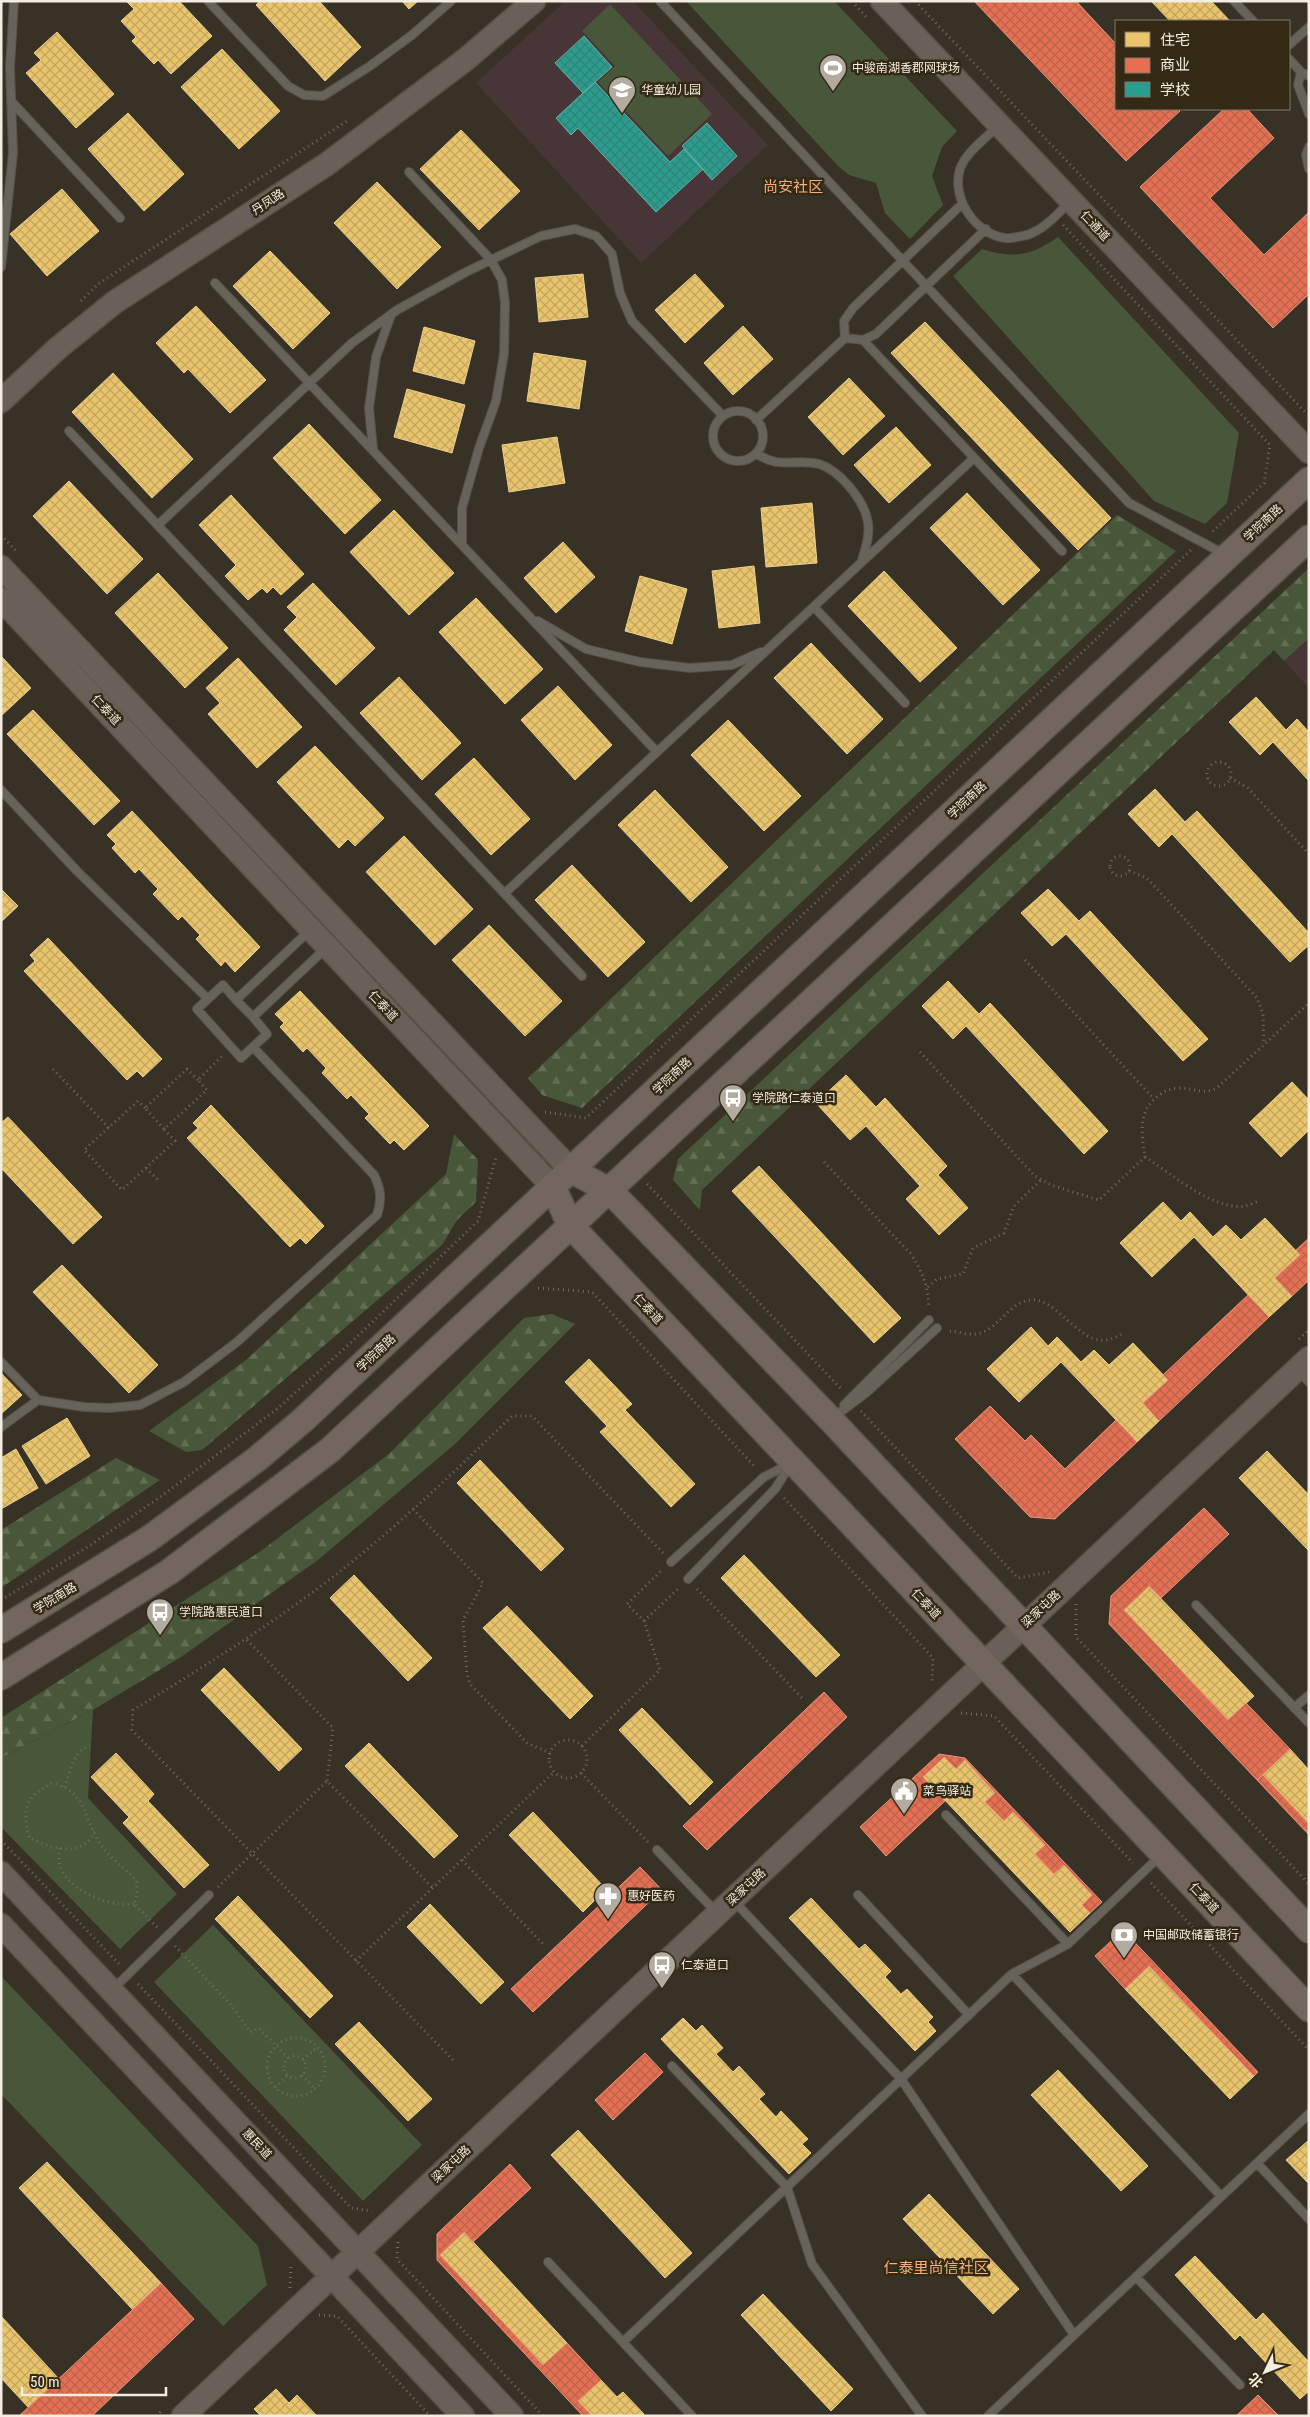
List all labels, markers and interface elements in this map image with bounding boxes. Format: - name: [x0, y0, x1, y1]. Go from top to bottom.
- legend: [1115, 20, 1290, 110]
- text: 住宅: [1160, 31, 1190, 49]
- sports icon: 中骏南湖香郡网球场: [818, 53, 848, 92]
- text: 商业: [1160, 56, 1190, 74]
- place label: 中骏南湖香郡网球场: [852, 61, 960, 75]
- school or university icon: 华童幼儿园: [607, 75, 637, 114]
- text: 学校: [1160, 81, 1190, 99]
- place label: 华童幼儿园: [641, 83, 701, 97]
- district label: 尚安社区: [763, 178, 823, 196]
- street label: 丹凤路: [249, 186, 287, 218]
- street label: 仁通道: [1078, 208, 1112, 244]
- street label: 学院南路: [1241, 502, 1285, 544]
- street label: 仁泰道: [89, 692, 123, 728]
- street label: 学院南路: [945, 779, 989, 821]
- street label: 仁泰道: [366, 988, 400, 1024]
- street label: 学院南路: [650, 1055, 694, 1097]
- bus stop icon: 学院路仁泰道口: [718, 1083, 748, 1122]
- place label: 学院路仁泰道口: [752, 1091, 836, 1105]
- street label: 仁泰道: [631, 1291, 665, 1327]
- street label: 学院南路: [354, 1332, 398, 1374]
- street label: 学院南路: [31, 1580, 79, 1616]
- street label: 仁泰道: [909, 1586, 943, 1622]
- street label: 梁家屯路: [1019, 1588, 1063, 1630]
- bus stop icon: 学院路惠民道口: [145, 1597, 175, 1636]
- place label: 学院路惠民道口: [179, 1605, 263, 1619]
- public building icon: 菜鸟驿站: [889, 1776, 919, 1815]
- place label: 菜鸟驿站: [923, 1784, 971, 1798]
- street label: 梁家屯路: [724, 1866, 768, 1908]
- street label: 仁泰道: [1187, 1880, 1221, 1916]
- pharmacy icon: 惠好医药: [593, 1881, 623, 1920]
- place label: 惠好医药: [627, 1889, 675, 1903]
- bank icon: 中国邮政储蓄银行: [1109, 1920, 1139, 1959]
- place label: 中国邮政储蓄银行: [1143, 1928, 1239, 1942]
- bus stop icon: 仁泰道口: [647, 1950, 677, 1989]
- place label: 仁泰道口: [681, 1958, 729, 1972]
- street label: 惠民道: [240, 2126, 274, 2162]
- street label: 梁家屯路: [429, 2143, 473, 2185]
- district label: 仁泰里尚信社区: [883, 2259, 989, 2277]
- north arrow: [1240, 2347, 1290, 2397]
- scale bar: [22, 2364, 166, 2396]
- text: 北: [1245, 2370, 1266, 2391]
- text: 50 m: [30, 2373, 60, 2391]

